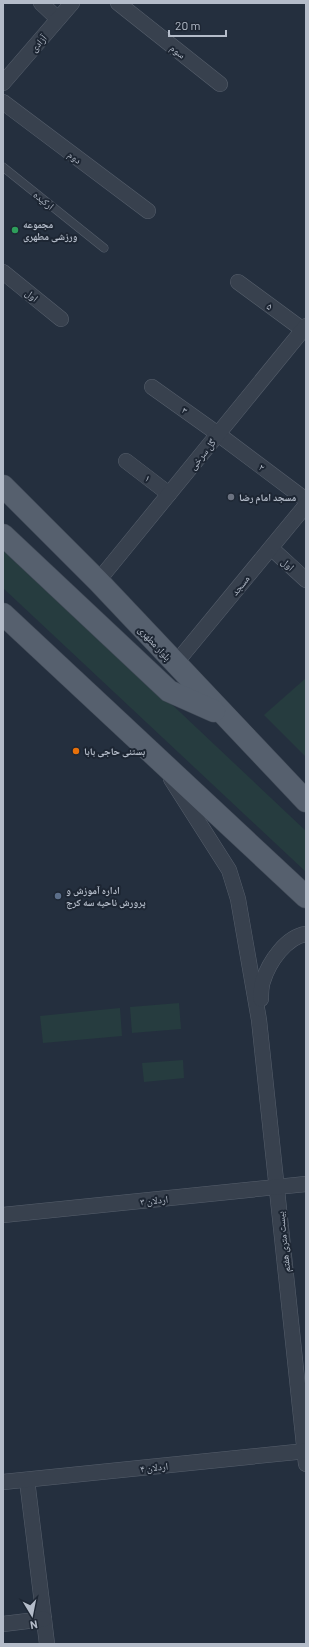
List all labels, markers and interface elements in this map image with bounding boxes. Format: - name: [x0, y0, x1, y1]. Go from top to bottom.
- scale bar: [169, 12, 226, 38]
- text: 20 m: [175, 18, 201, 32]
- street label: آزادی: [27, 32, 50, 55]
- street label: سوم: [167, 41, 188, 63]
- street label: دوم: [65, 148, 84, 168]
- street label: ارکیده: [31, 188, 57, 212]
- place label: مجموعه ورزشی مطهری: [23, 218, 78, 243]
- marker: مجموعه ورزشی مطهری: [10, 225, 20, 235]
- street label: اول: [23, 286, 41, 305]
- street label: ۵: [265, 300, 276, 312]
- street label: ۳: [180, 404, 191, 416]
- street label: گل سرخی: [186, 436, 219, 472]
- street label: ۲: [257, 461, 268, 473]
- street label: ۱: [143, 472, 153, 484]
- place label: مسجد امام رضا: [239, 491, 296, 504]
- marker: مسجد امام رضا: [226, 492, 236, 502]
- street label: اول: [278, 555, 297, 574]
- street label: مسجد: [228, 572, 252, 598]
- street label: بلوار مطهری: [135, 623, 174, 664]
- place label: بستنی حاجی بابا: [84, 745, 145, 758]
- marker: بستنی حاجی بابا: [71, 746, 81, 756]
- place label: اداره آموزش و پرورش ناحیه سه کرج: [66, 884, 146, 910]
- marker: اداره آموزش و پرورش ناحیه سه کرج: [53, 891, 63, 901]
- street label: اردلان ۳: [139, 1193, 169, 1208]
- street label: بیست متری هفتم: [274, 1210, 294, 1273]
- street label: اردلان ۴: [139, 1460, 169, 1475]
- north arrow: [12, 1595, 52, 1635]
- text: N: [29, 1618, 39, 1632]

